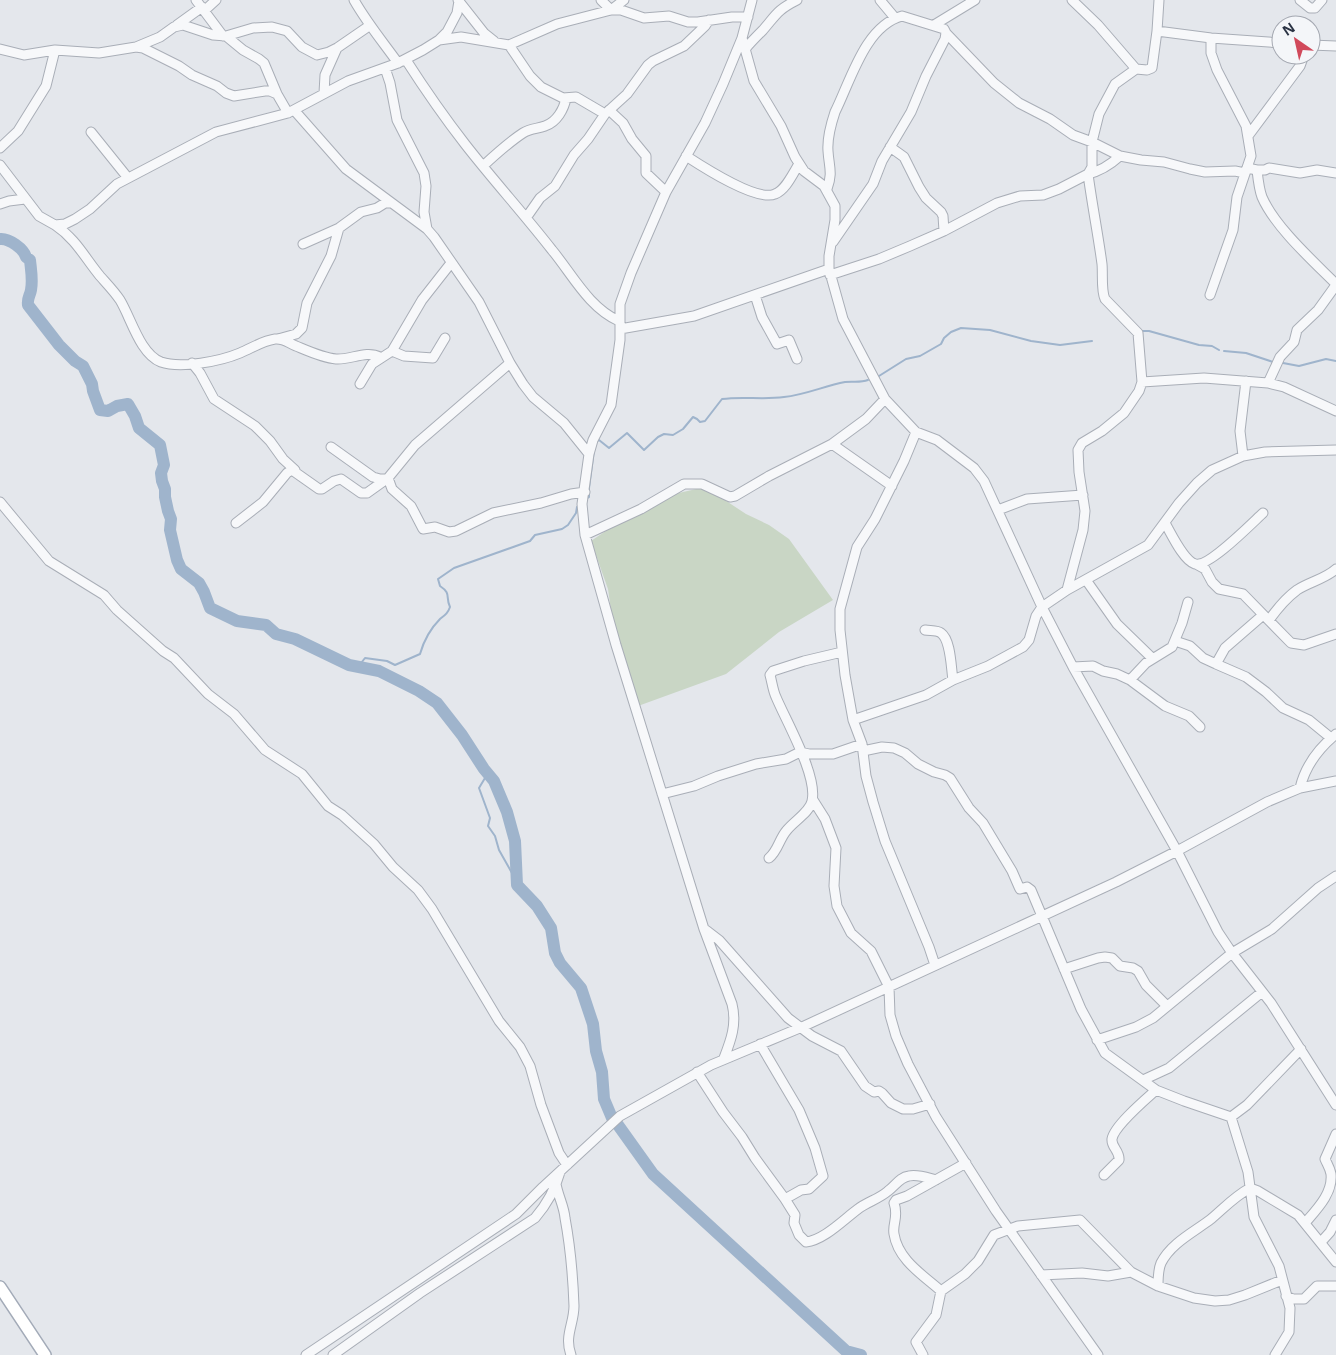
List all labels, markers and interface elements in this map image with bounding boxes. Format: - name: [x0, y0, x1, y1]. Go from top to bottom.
- north arrow: [1271, 15, 1321, 65]
- text: N: [1278, 18, 1298, 40]

